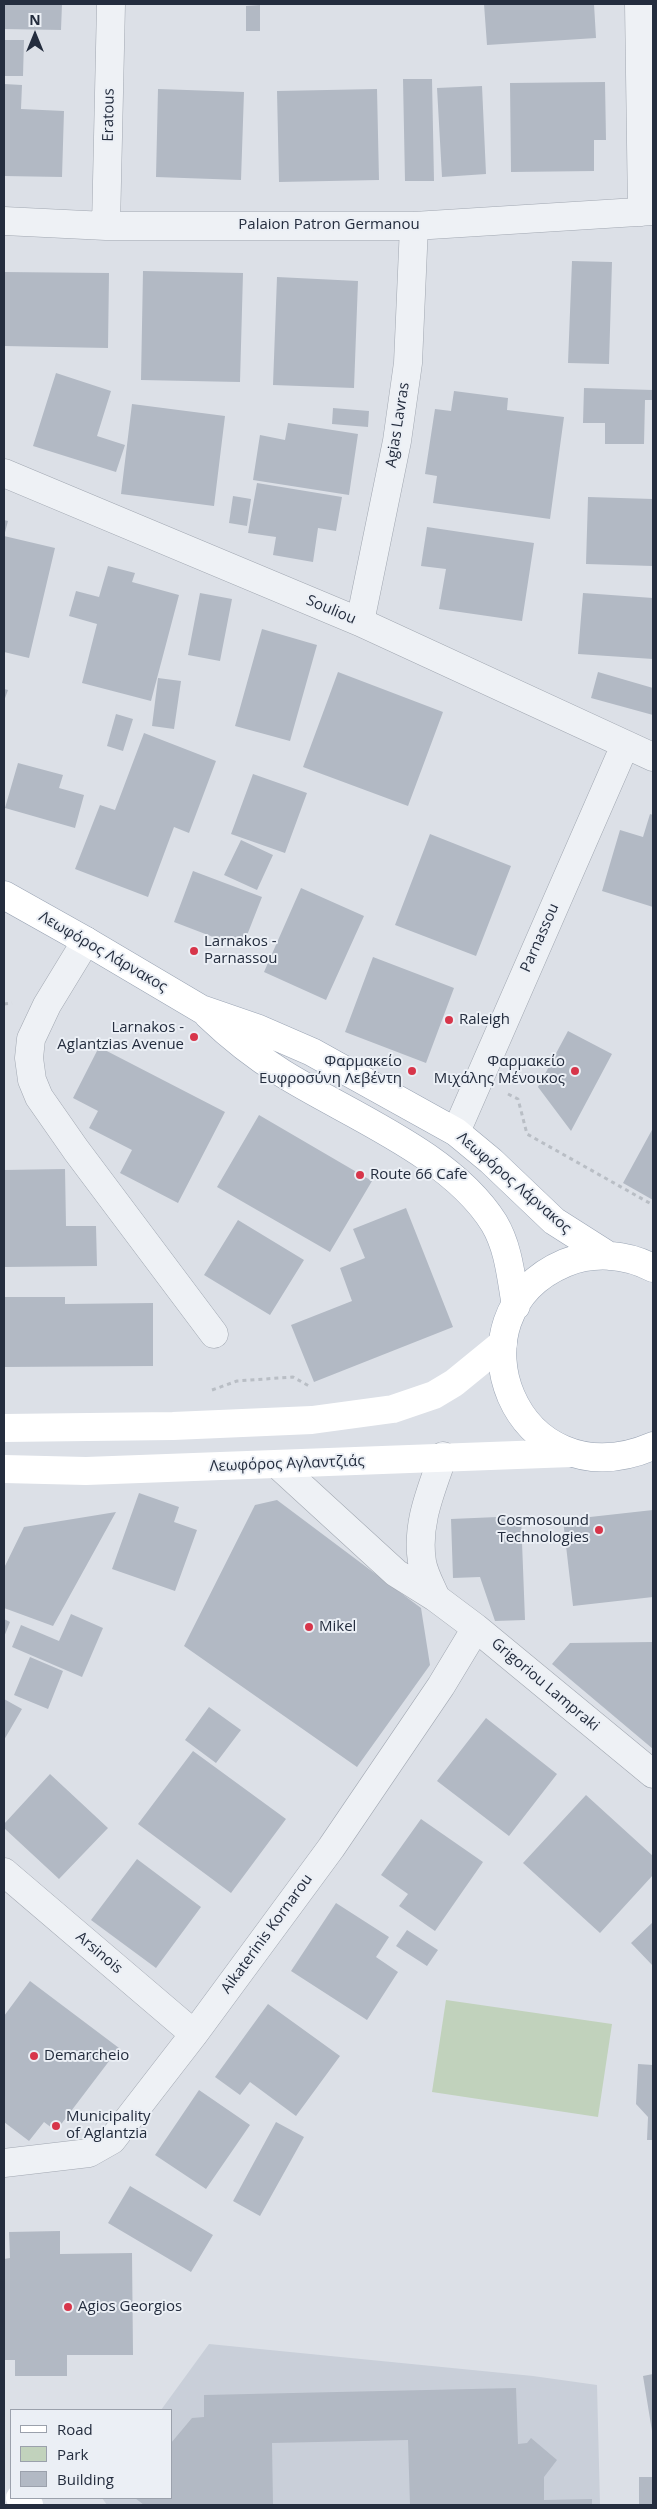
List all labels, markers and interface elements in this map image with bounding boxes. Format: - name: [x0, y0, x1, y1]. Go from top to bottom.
- north arrow: [10, 10, 60, 60]
- text: N: [29, 10, 41, 29]
- street label: Eratous: [100, 88, 118, 142]
- street label: Palaion Patron Germanou: [238, 216, 420, 234]
- street label: Agias Lavras: [382, 381, 414, 469]
- street label: Souliou: [303, 592, 359, 628]
- street label: Parnassou: [517, 901, 563, 975]
- street label: Λεωφόρος Λάρνακος: [36, 908, 170, 996]
- place label: Larnakos - Parnassou: [204, 933, 278, 968]
- marker: Larnakos - Parnassou: [188, 945, 200, 957]
- place label: Raleigh: [459, 1011, 510, 1029]
- marker: Raleigh: [443, 1014, 455, 1026]
- place label: Larnakos - Aglantzias Avenue: [57, 1019, 184, 1054]
- marker: Larnakos - Aglantzias Avenue: [188, 1031, 200, 1043]
- place label: Φαρμακείο Ευφροσύνη Λεβέντη: [259, 1053, 402, 1088]
- place label: Φαρμακείο Μιχάλης Μένοικος: [434, 1053, 565, 1088]
- marker: Φαρμακείο Ευφροσύνη Λεβέντη: [406, 1065, 418, 1077]
- marker: Φαρμακείο Μιχάλης Μένοικος: [569, 1065, 581, 1077]
- street label: Λεωφόρος Λάρνακος: [453, 1129, 575, 1237]
- place label: Route 66 Cafe: [370, 1166, 467, 1184]
- marker: Route 66 Cafe: [354, 1169, 366, 1181]
- street label: Λεωφόρος Αγλαντζιάς: [209, 1452, 365, 1476]
- place label: Cosmosound Technologies: [497, 1512, 589, 1547]
- marker: Cosmosound Technologies: [593, 1524, 605, 1536]
- place label: Mikel: [319, 1618, 356, 1636]
- marker: Mikel: [303, 1621, 315, 1633]
- street label: Grigoriou Lampraki: [487, 1635, 603, 1735]
- street label: Aikaterinis Kornarou: [218, 1871, 316, 1997]
- street label: Arsinois: [72, 1928, 126, 1978]
- place label: Demarcheio: [44, 2047, 129, 2065]
- marker: Demarcheio: [28, 2050, 40, 2062]
- place label: Municipality of Aglantzia: [66, 2108, 151, 2143]
- marker: Municipality of Aglantzia: [50, 2120, 62, 2132]
- place label: Agios Georgios: [78, 2298, 182, 2316]
- marker: Agios Georgios: [62, 2301, 74, 2313]
- legend: [10, 2409, 172, 2499]
- text: Road: [57, 2419, 93, 2439]
- text: Park: [57, 2444, 88, 2464]
- text: Building: [57, 2469, 114, 2489]

